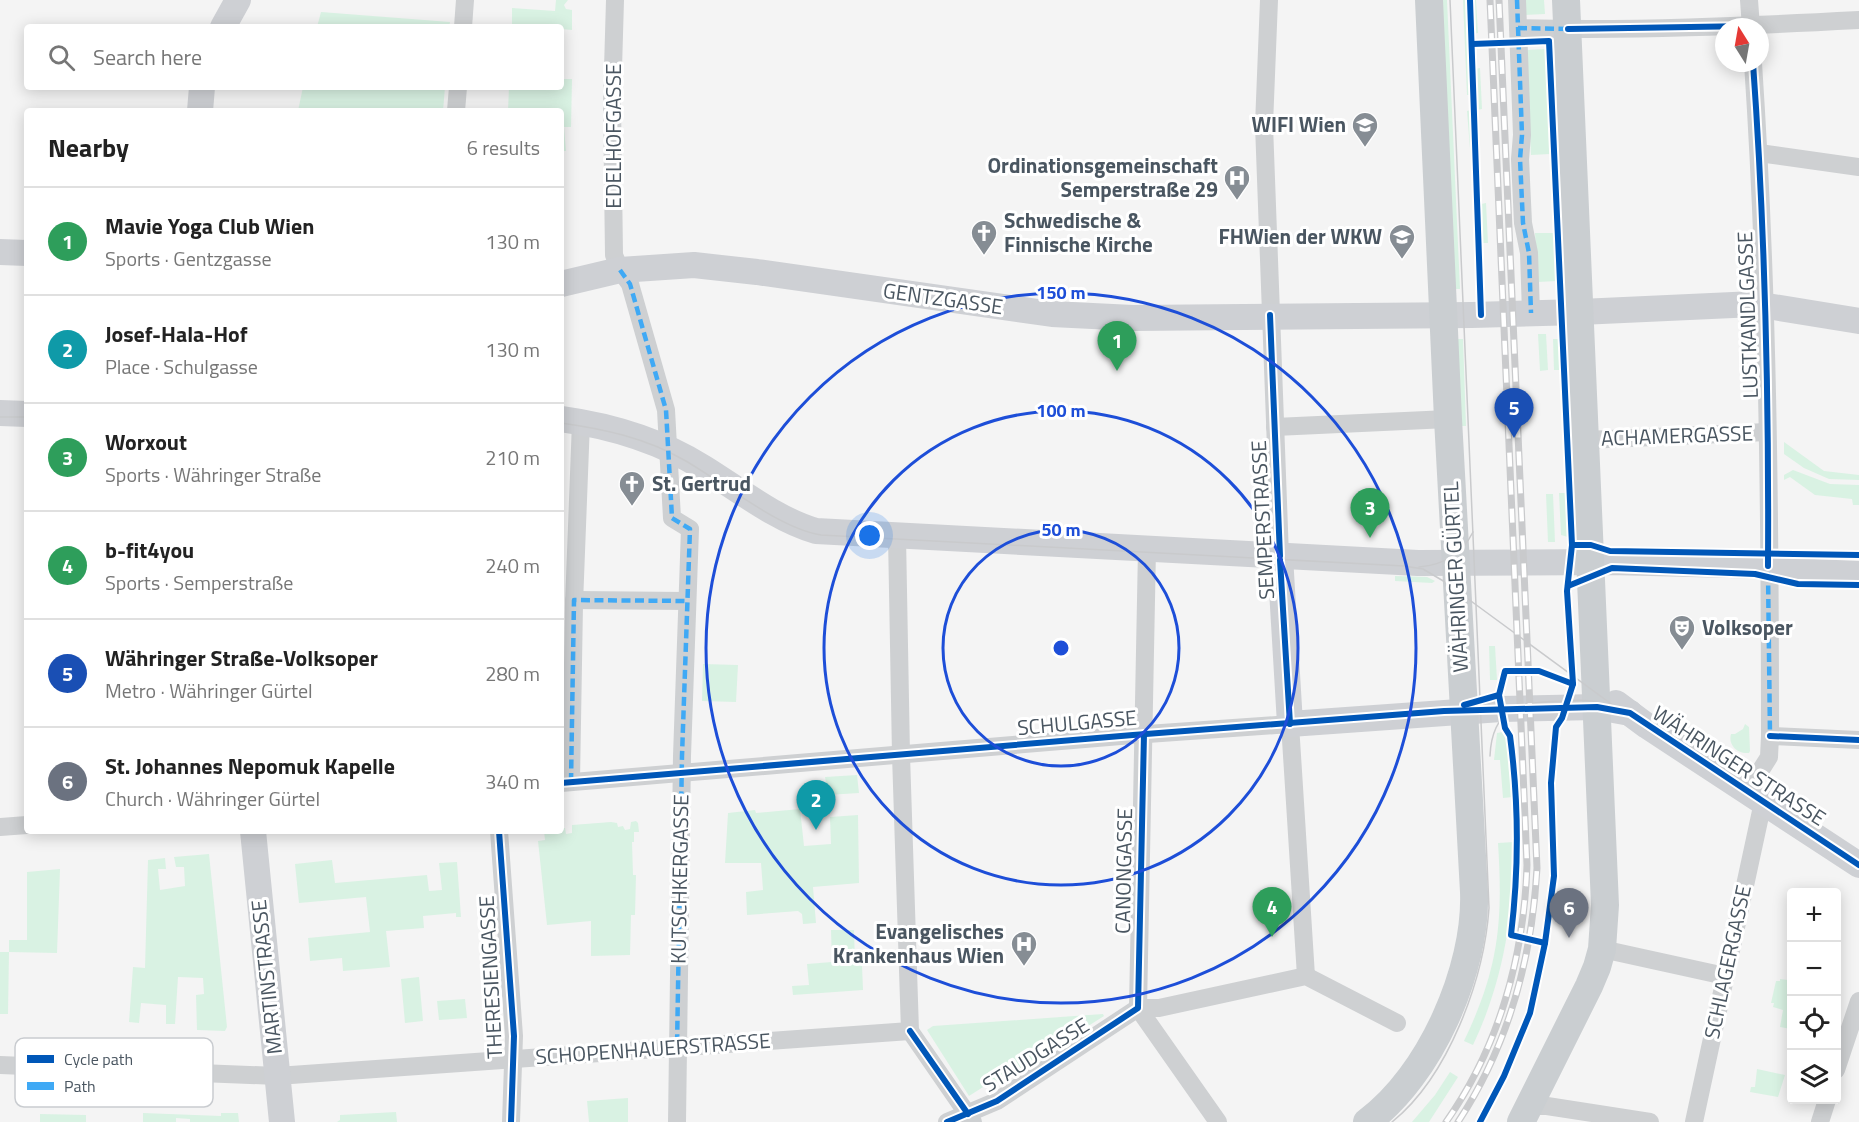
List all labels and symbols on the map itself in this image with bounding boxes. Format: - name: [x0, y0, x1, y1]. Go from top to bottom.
- north arrow: [1715, 18, 1769, 72]
- street label: EDELHOFGASSE: [597, 63, 629, 209]
- place label: WIFI Wien: [1251, 108, 1346, 140]
- school or university icon: WIFI Wien: [1350, 110, 1380, 148]
- place label: Ordinationsgemeinschaft Semperstraße 29: [987, 149, 1218, 205]
- hospital icon: Ordinationsgemeinschaft Semperstraße 29: [1222, 163, 1252, 201]
- place label: Schwedische & Finnische Kirche: [1004, 204, 1153, 260]
- church icon: Schwedische & Finnische Kirche: [969, 218, 999, 256]
- place label: FHWien der WKW: [1219, 220, 1382, 252]
- school or university icon: FHWien der WKW: [1387, 222, 1417, 260]
- street label: LUSTKANDLGASSE: [1728, 231, 1766, 399]
- street label: GENTZGASSE: [881, 274, 1005, 322]
- text: 150 m: [1036, 279, 1086, 306]
- pin: 1: [1098, 322, 1136, 371]
- pin: 5: [1494, 388, 1534, 438]
- text: 100 m: [1036, 397, 1086, 424]
- street label: ACHAMERGASSE: [1600, 416, 1754, 454]
- street label: SEMPERSTRASSE: [1242, 440, 1282, 601]
- place label: St. Gertrud: [652, 467, 751, 499]
- church icon: St. Gertrud: [617, 469, 647, 507]
- street label: WÄHRINGER GÜRTEL: [1434, 481, 1476, 673]
- pin: 3: [1350, 488, 1390, 538]
- text: 50 m: [1041, 516, 1081, 543]
- your location: [855, 521, 884, 550]
- place label: Volksoper: [1702, 611, 1793, 643]
- theatre icon: Volksoper: [1667, 613, 1697, 651]
- centre of rings: [1051, 638, 1071, 658]
- street label: WÄHRINGER STRASSE: [1646, 697, 1833, 833]
- street label: SCHULGASSE: [1016, 701, 1138, 743]
- pin: 2: [796, 780, 836, 830]
- street label: KUTSCHKERGASSE: [662, 794, 696, 964]
- street label: CANONGASSE: [1106, 808, 1140, 934]
- street label: SCHLAGERGASSE: [1695, 882, 1759, 1042]
- pin: 4: [1252, 888, 1292, 937]
- pin: 6: [1550, 888, 1588, 938]
- street label: THERESIENGASSE: [470, 895, 510, 1059]
- street label: MARTINSTRASSE: [242, 898, 290, 1056]
- place label: Evangelisches Krankenhaus Wien: [833, 915, 1004, 971]
- hospital icon: Evangelisches Krankenhaus Wien: [1009, 929, 1039, 967]
- street label: STAUDGASSE: [976, 1009, 1095, 1100]
- street label: SCHOPENHAUERSTRASSE: [534, 1024, 772, 1072]
- legend: [15, 1038, 213, 1107]
- text: Cycle path: [64, 1047, 133, 1071]
- text: Path: [64, 1074, 96, 1098]

